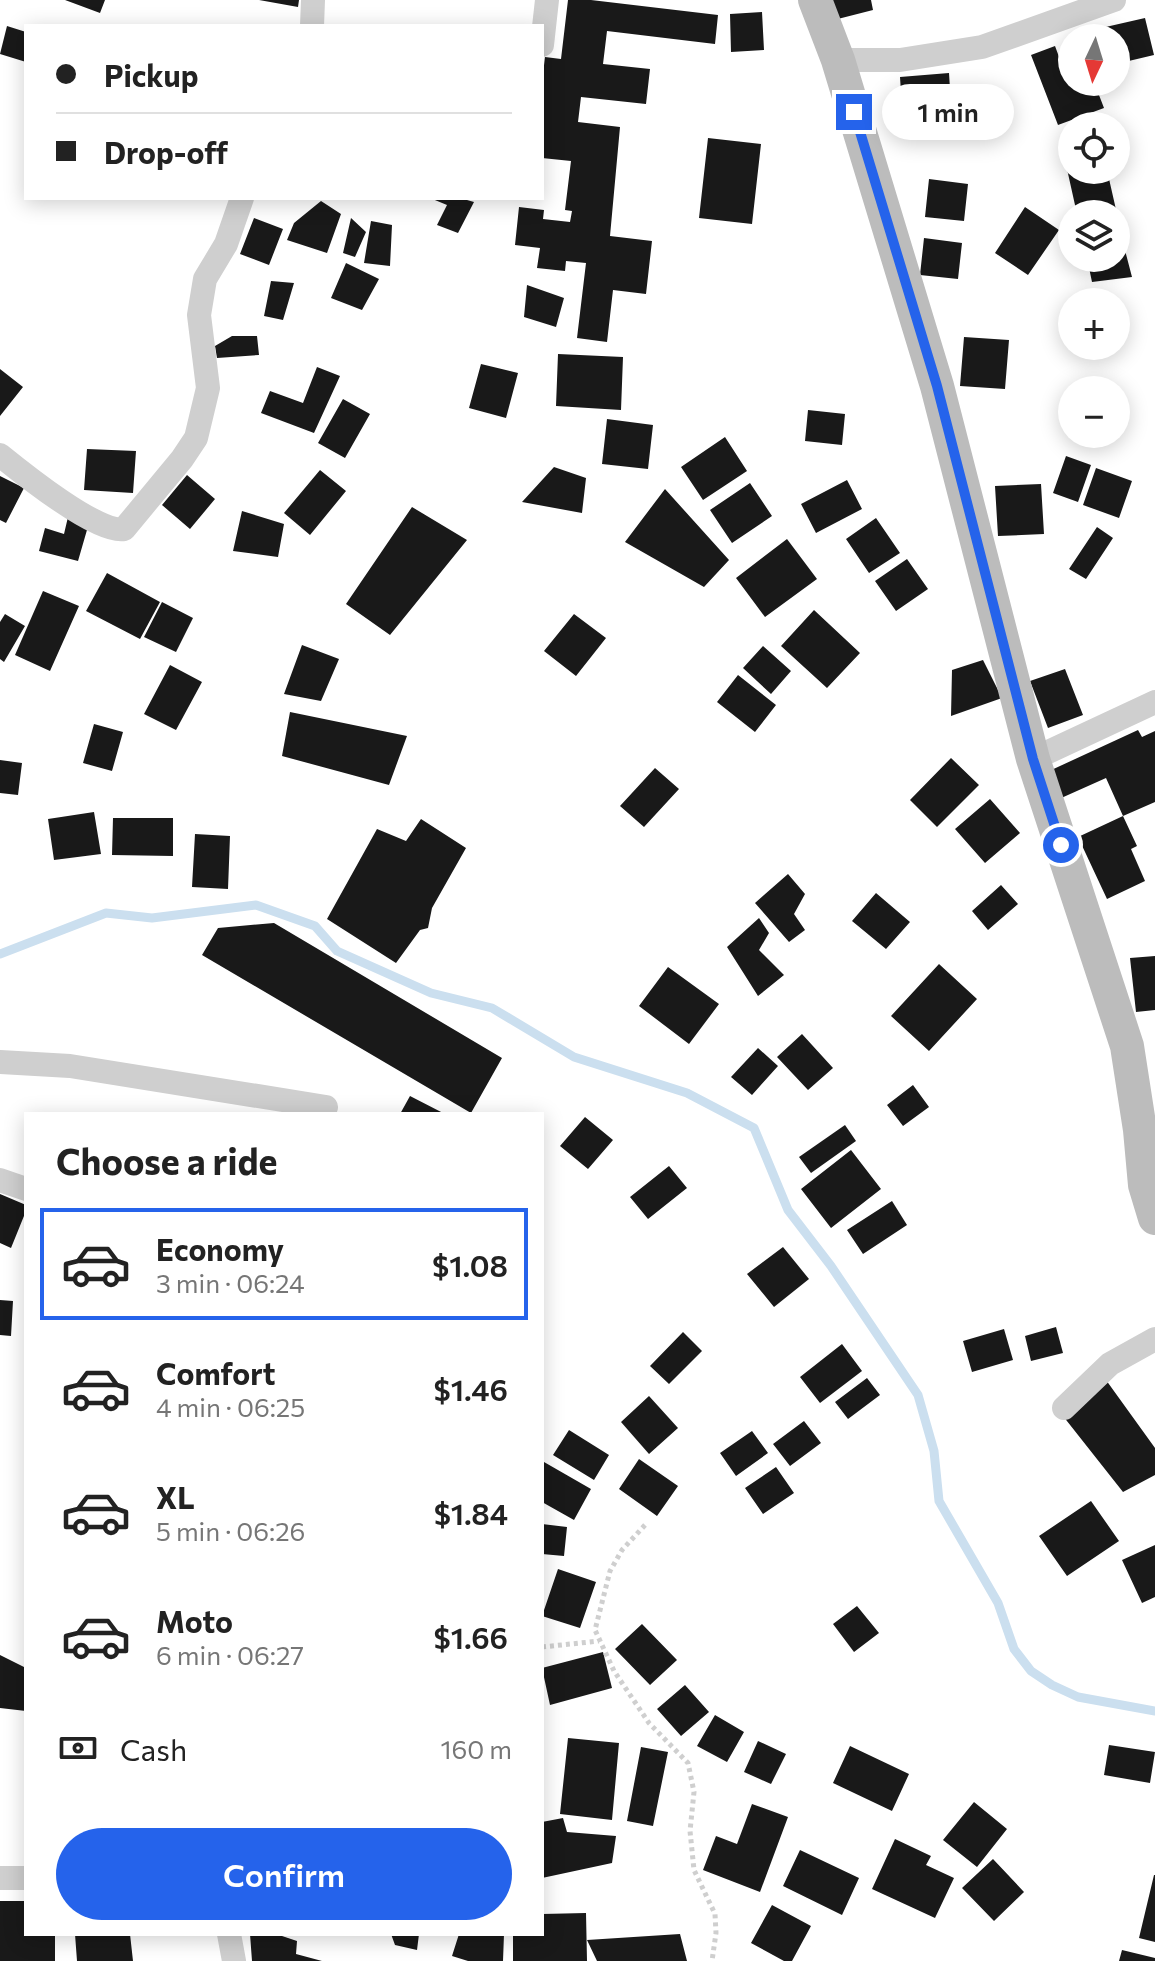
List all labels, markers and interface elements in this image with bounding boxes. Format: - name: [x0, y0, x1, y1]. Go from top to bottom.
- north arrow: [1058, 24, 1130, 96]
- map controls: [1058, 24, 1130, 448]
- text: Pickup: [104, 56, 198, 93]
- callout: 1 min: [882, 84, 1014, 140]
- route end: [836, 94, 872, 130]
- text: 1 min: [917, 96, 979, 127]
- button: locate: [1058, 112, 1130, 184]
- text: Drop-off: [104, 133, 228, 170]
- button: layers: [1058, 200, 1130, 272]
- button: +: [1058, 288, 1130, 360]
- button: −: [1058, 376, 1130, 448]
- route start: [1043, 827, 1079, 863]
- text: Choose a ride: [56, 1138, 277, 1182]
- icon: car: [60, 1228, 132, 1300]
- text: Economy: [156, 1230, 284, 1267]
- text: $1.08: [432, 1246, 508, 1283]
- text: 3 min · 06:24: [156, 1267, 305, 1298]
- icon: car: [60, 1352, 132, 1424]
- text: Comfort: [156, 1354, 275, 1391]
- text: $1.46: [434, 1370, 508, 1407]
- text: 4 min · 06:25: [156, 1391, 305, 1422]
- icon: car: [60, 1476, 132, 1548]
- text: XL: [156, 1478, 195, 1515]
- text: $1.84: [434, 1494, 508, 1531]
- text: 5 min · 06:26: [156, 1515, 305, 1546]
- icon: car: [60, 1600, 132, 1672]
- text: Moto: [156, 1602, 233, 1639]
- text: $1.66: [434, 1618, 508, 1655]
- text: 6 min · 06:27: [156, 1639, 304, 1670]
- icon: cash: [56, 1726, 100, 1770]
- text: Cash: [120, 1730, 187, 1767]
- text: 160 m: [440, 1733, 512, 1764]
- button: Confirm: [56, 1828, 512, 1920]

